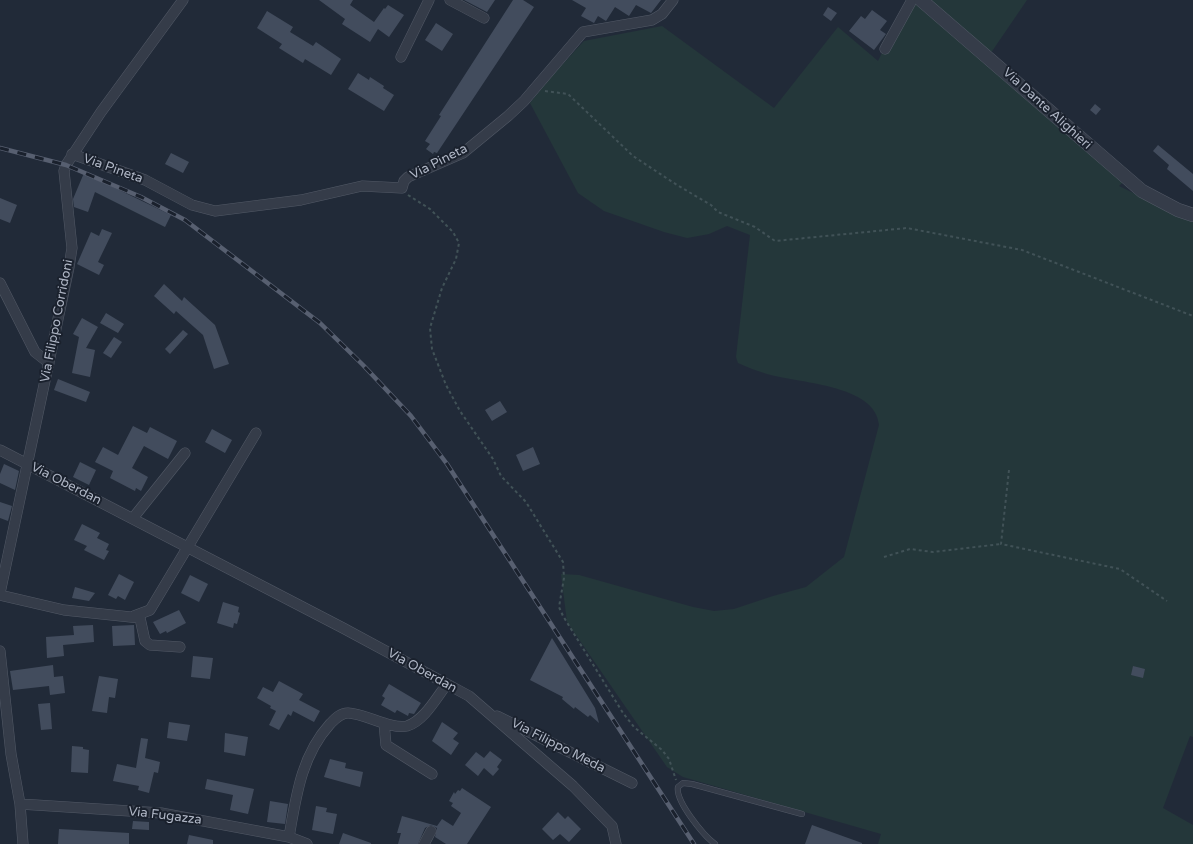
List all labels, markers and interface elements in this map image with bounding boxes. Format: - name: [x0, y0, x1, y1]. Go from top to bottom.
- street label: Via Dante Alighieri: [999, 65, 1095, 153]
- street label: Via Pineta: [408, 141, 470, 183]
- street label: Via Pineta: [81, 151, 145, 187]
- street label: Via Filippo Corridoni: [37, 258, 77, 384]
- street label: Via Oberdan: [28, 460, 104, 508]
- street label: Via Oberdan: [385, 646, 459, 696]
- street label: Via Filippo Meda: [508, 716, 608, 776]
- street label: Via Fugazza: [127, 804, 203, 828]

